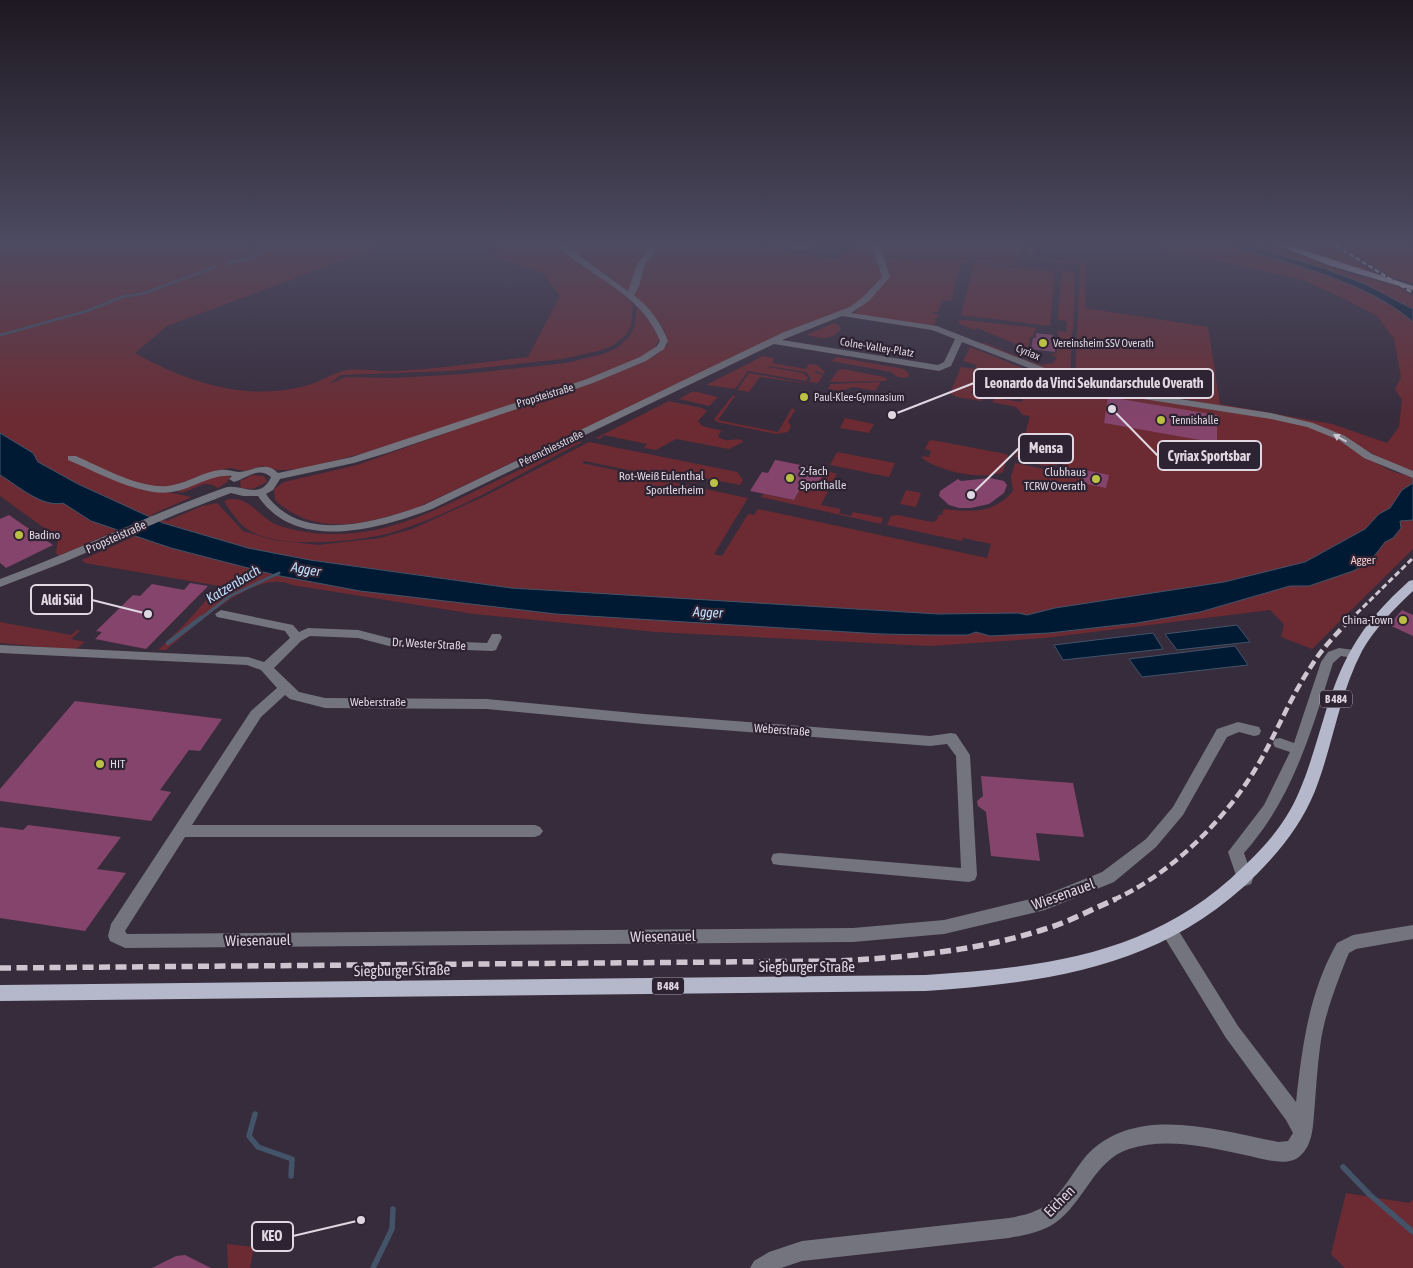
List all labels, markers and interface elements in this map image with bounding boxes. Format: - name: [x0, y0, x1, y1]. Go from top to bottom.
- street label: Colne-Valley-Platz: [839, 335, 915, 359]
- marker: Vereinsheim SSV Overath: [1037, 337, 1049, 349]
- place label: Vereinsheim SSV Overath: [1053, 337, 1154, 349]
- street label: Cyriax: [1014, 342, 1042, 362]
- callout: Leonardo da Vinci Sekundarschule Overath: [974, 369, 1213, 398]
- text: Leonardo da Vinci Sekundarschule Overath: [984, 375, 1204, 391]
- street label: Propsteistraße: [515, 381, 575, 409]
- marker: Paul-Klee-Gymnasium: [798, 391, 810, 403]
- place label: Paul-Klee-Gymnasium: [814, 391, 905, 403]
- marker: Tennishalle: [1155, 414, 1167, 426]
- place label: Tennishalle: [1171, 414, 1218, 426]
- street label: Pérenchiesstraße: [517, 427, 585, 469]
- callout: Mensa: [1019, 434, 1073, 463]
- one-way arrow: [1333, 434, 1348, 442]
- text: Mensa: [1029, 440, 1063, 456]
- callout: Cyriax Sportsbar: [1158, 441, 1261, 470]
- text: Cyriax Sportsbar: [1168, 448, 1251, 464]
- place label: 2-fach Sporthalle: [800, 464, 846, 492]
- place label: Clubhaus TCRW Overath: [1024, 465, 1086, 493]
- place label: Rot-Weiß Eulenthal Sportlerheim: [619, 469, 705, 497]
- marker: 2-fach Sporthalle: [784, 472, 796, 484]
- marker: Clubhaus TCRW Overath: [1090, 473, 1102, 485]
- marker: Rot-Weiß Eulenthal Sportlerheim: [708, 477, 720, 489]
- street label: Propsteistraße: [84, 518, 148, 556]
- place label: Badino: [29, 528, 61, 542]
- marker: Badino: [13, 529, 25, 541]
- park label: Agger: [1351, 553, 1376, 567]
- water label: Agger: [289, 558, 323, 580]
- water label: Katzenbach: [203, 562, 263, 606]
- callout: Aldi Süd: [31, 585, 92, 614]
- text: Aldi Süd: [40, 592, 83, 608]
- water label: Agger: [692, 603, 724, 621]
- place label: China-Town: [1342, 613, 1393, 627]
- marker: China-Town: [1397, 614, 1409, 626]
- street label: Dr. Wester Straße: [392, 635, 466, 653]
- road number: B 484: [1320, 691, 1352, 708]
- street label: Weberstraße: [350, 695, 406, 709]
- street label: Weberstraße: [754, 721, 810, 739]
- place label: HIT: [110, 757, 126, 771]
- marker: HIT: [94, 758, 106, 770]
- street label: Wiesenauel: [1029, 875, 1097, 913]
- street label: Wiesenauel: [630, 927, 696, 945]
- street label: Wiesenauel: [225, 931, 291, 949]
- street label: Siegburger Straße: [759, 958, 855, 975]
- street label: Siegburger Straße: [354, 961, 451, 979]
- road number: B 484: [652, 978, 684, 994]
- street label: Eichen: [1040, 1182, 1078, 1220]
- callout: KEO: [252, 1222, 293, 1251]
- text: KEO: [262, 1228, 283, 1244]

